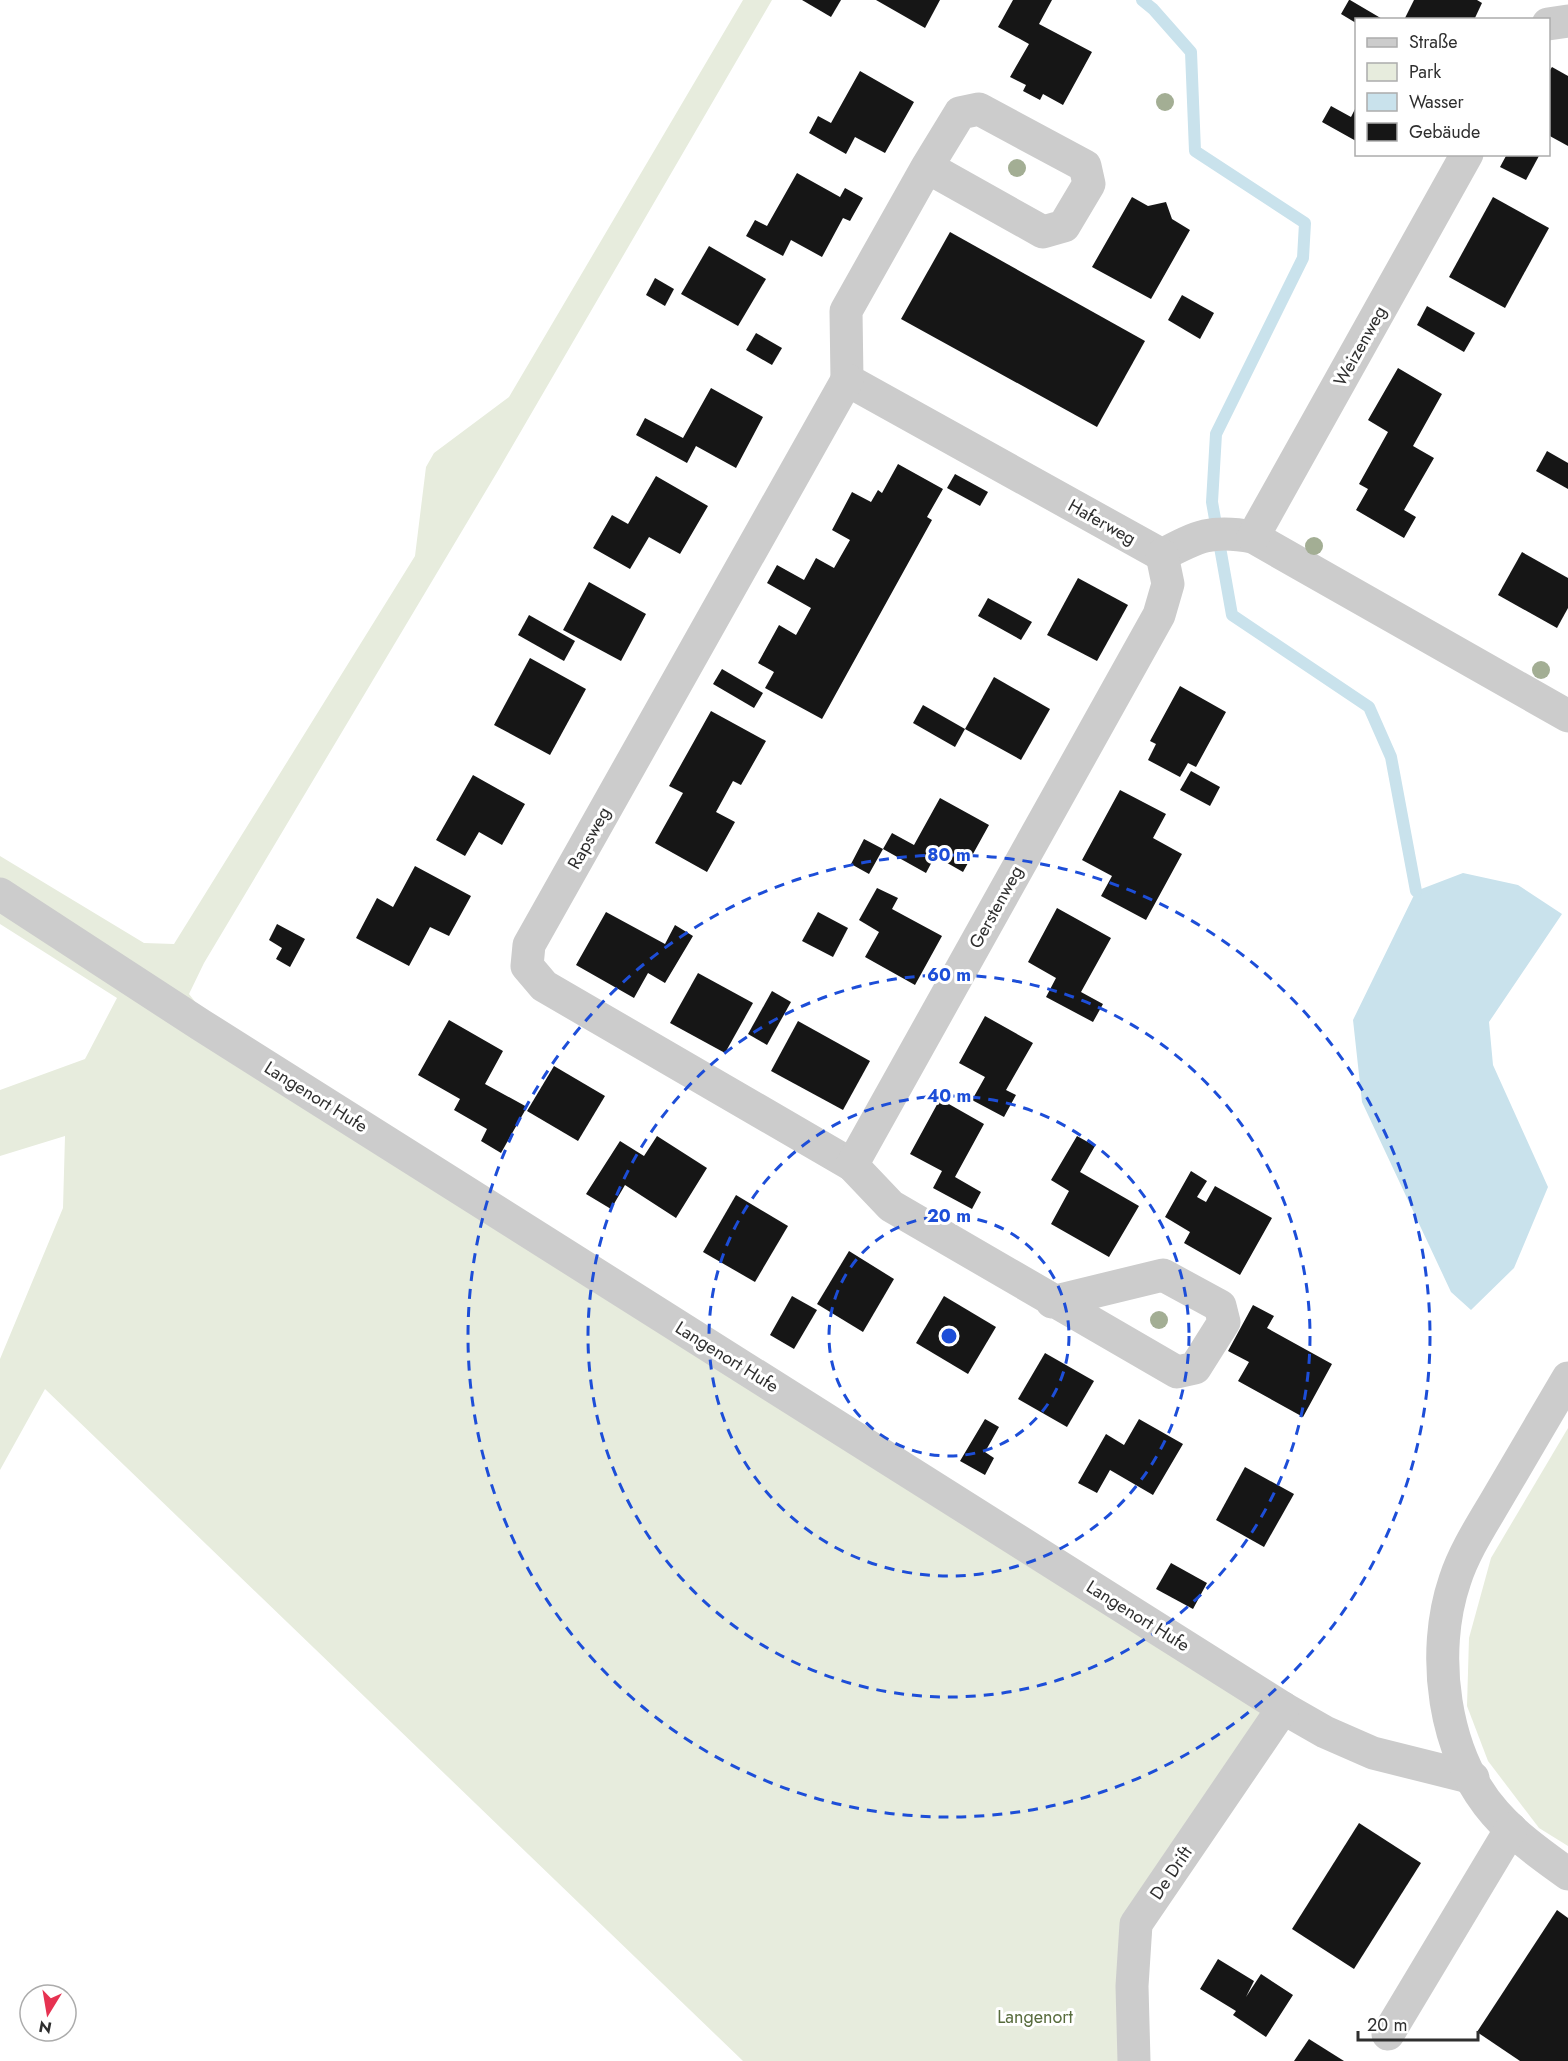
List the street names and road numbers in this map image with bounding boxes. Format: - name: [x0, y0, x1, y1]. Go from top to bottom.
- street label: Weizenweg: [1327, 301, 1393, 391]
- street label: Haferweg: [1063, 493, 1141, 551]
- street label: Rapsweg: [561, 802, 617, 874]
- street label: Gerstenweg: [963, 861, 1029, 953]
- street label: Langenort Hufe: [259, 1055, 373, 1139]
- street label: Langenort Hufe: [670, 1315, 784, 1399]
- street label: Langenort Hufe: [1081, 1574, 1195, 1658]
- street label: De Drift: [1144, 1841, 1199, 1905]

